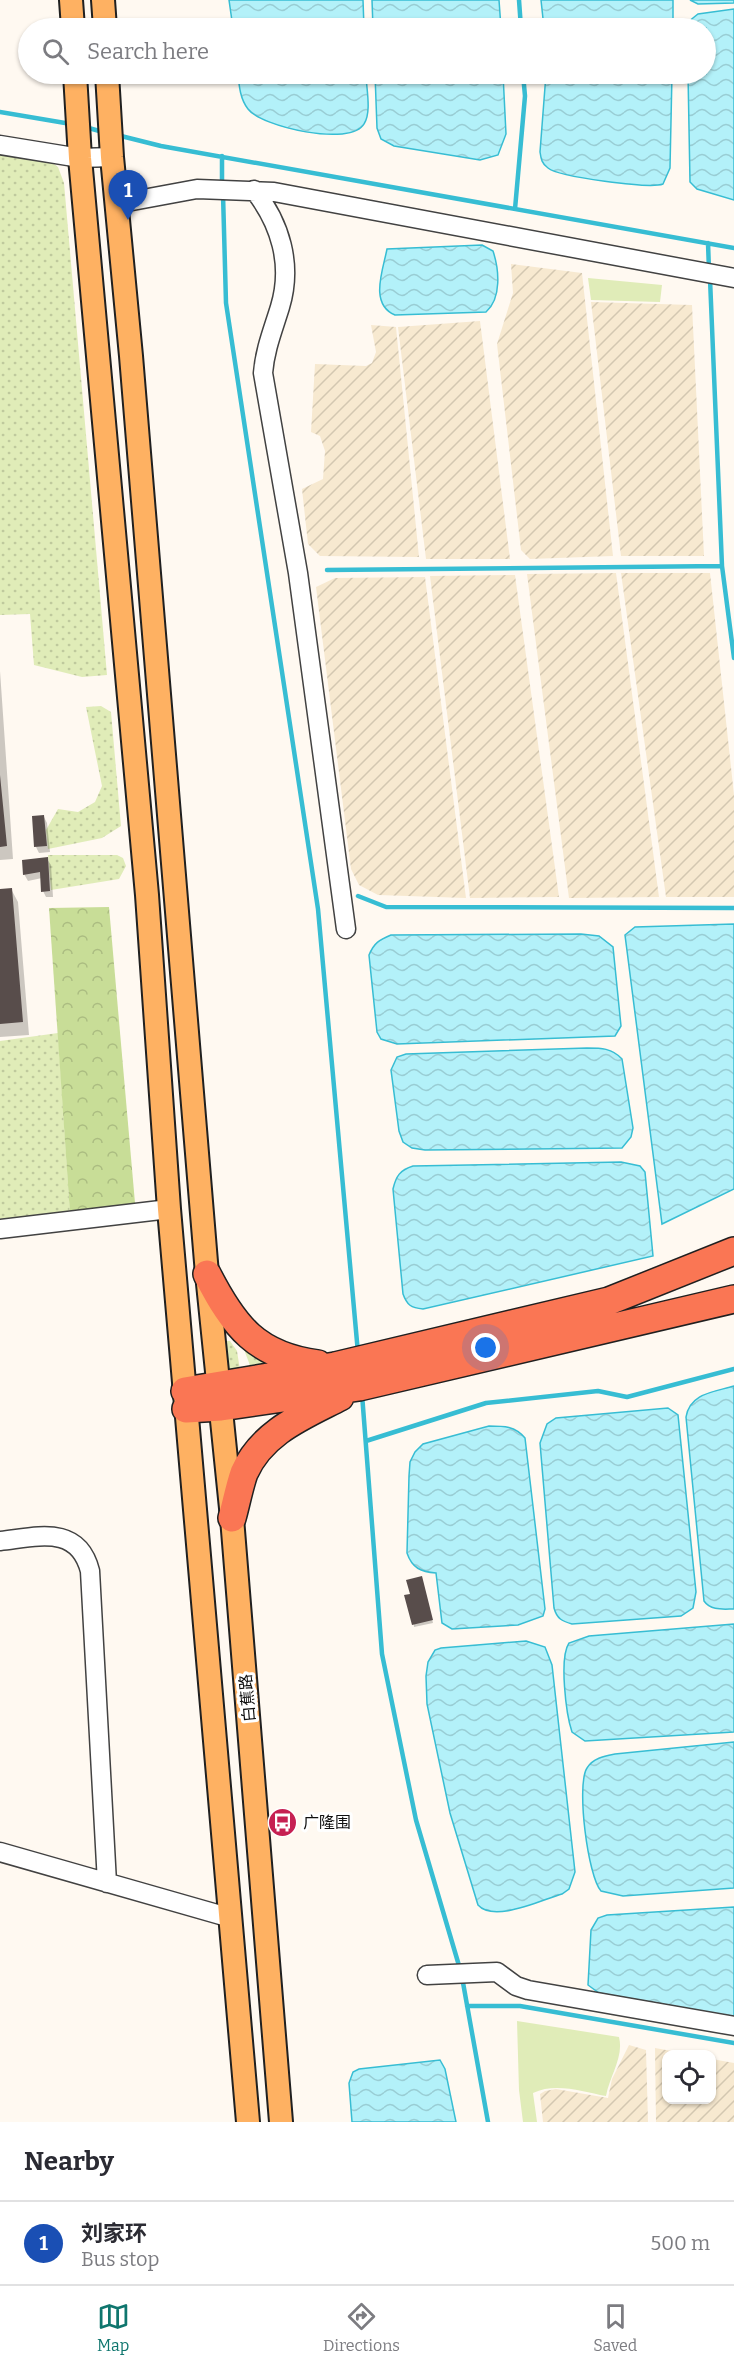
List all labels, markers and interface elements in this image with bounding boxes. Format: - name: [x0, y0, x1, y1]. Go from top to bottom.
- search box: [18, 18, 716, 84]
- icon: search: [39, 35, 72, 68]
- text: Search here: [87, 38, 209, 65]
- pin: 1: [108, 170, 148, 220]
- your location: [471, 1333, 500, 1362]
- street label: 白蕉路: [236, 1673, 259, 1723]
- bus stop icon: 广隆围: [266, 1806, 298, 1838]
- place label: 广隆围: [303, 1813, 351, 1832]
- map controls: [662, 2050, 716, 2104]
- button: locate: [662, 2050, 716, 2104]
- text: Nearby: [24, 2146, 114, 2177]
- text: 刘家环: [81, 2220, 147, 2247]
- text: 1: [39, 2231, 48, 2255]
- text: 500 m: [651, 2231, 710, 2255]
- text: Bus stop: [81, 2247, 159, 2271]
- tab: Map: [97, 2300, 130, 2355]
- tab: Directions: [323, 2300, 400, 2355]
- tab: Saved: [593, 2300, 637, 2355]

